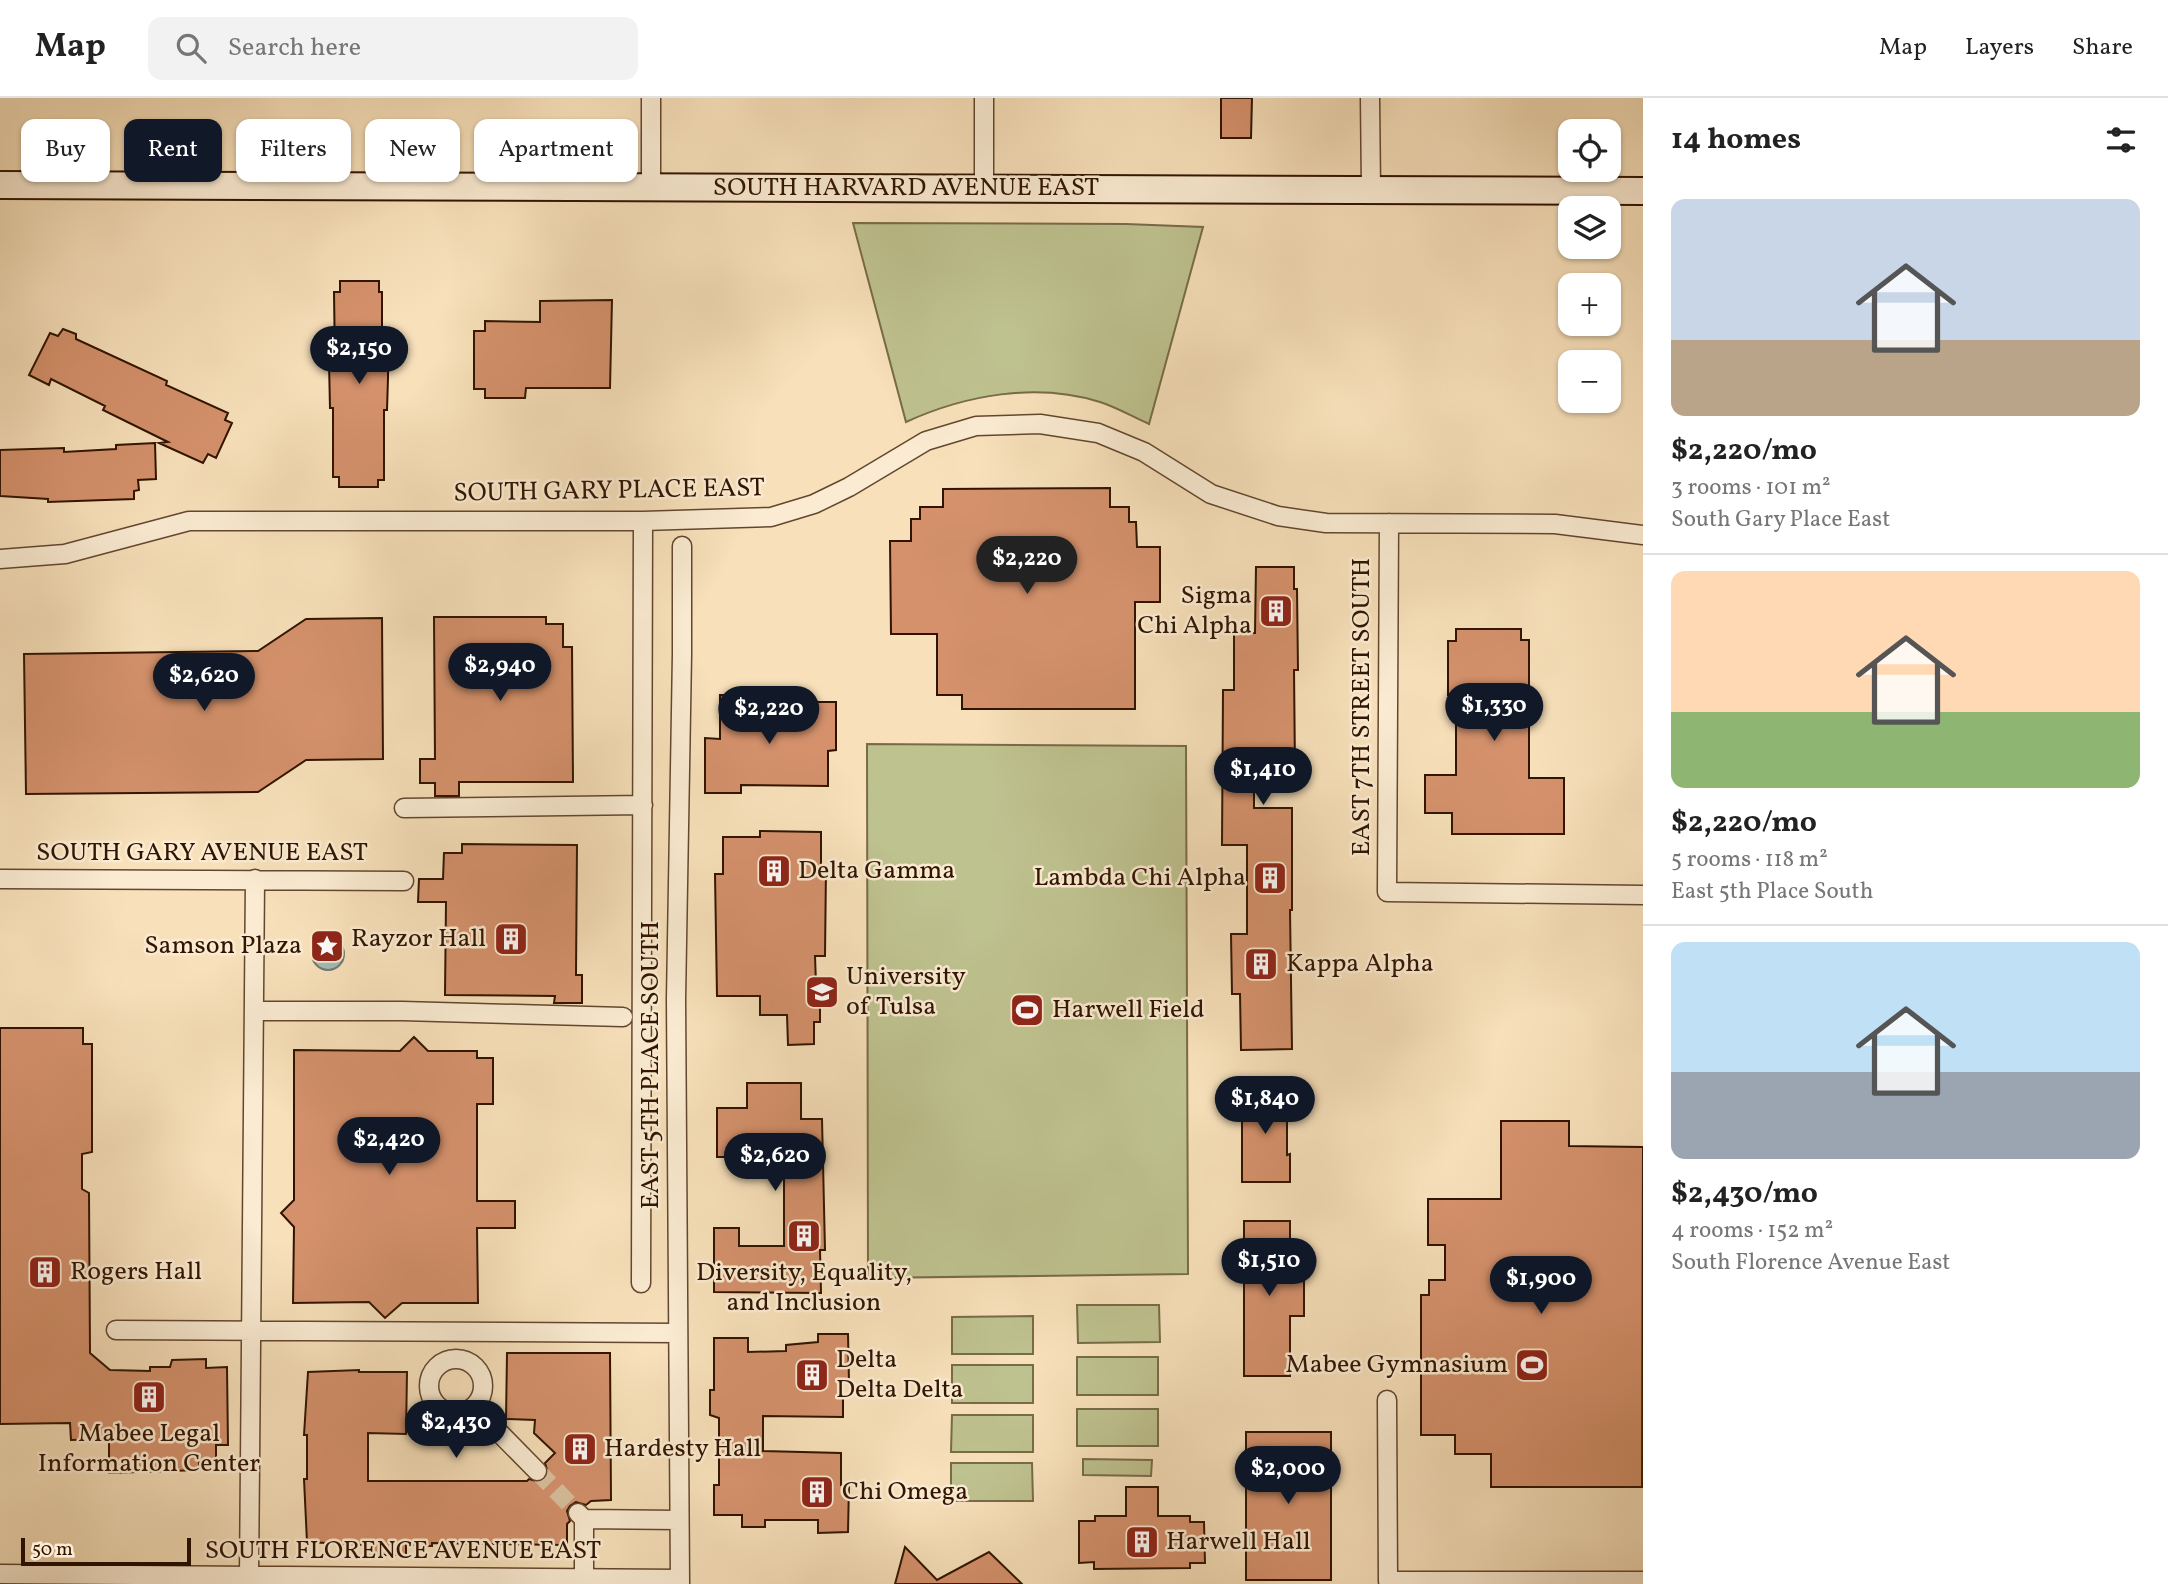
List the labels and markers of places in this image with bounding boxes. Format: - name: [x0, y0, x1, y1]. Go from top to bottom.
- pin: $2,150: [302, 327, 416, 386]
- pin: $2,220: [970, 536, 1084, 596]
- place label: Sigma Chi Alpha: [1137, 578, 1252, 644]
- building icon: Sigma Chi Alpha: [1257, 592, 1295, 630]
- pin: $2,940: [443, 644, 557, 703]
- pin: $2,620: [147, 654, 261, 713]
- pin: $1,330: [1437, 684, 1551, 743]
- pin: $2,220: [712, 686, 826, 746]
- pin: $1,410: [1206, 748, 1320, 807]
- building icon: Delta Gamma: [755, 852, 793, 890]
- place label: Delta Gamma: [798, 853, 955, 889]
- building icon: Lambda Chi Alpha: [1251, 859, 1289, 897]
- place label: Lambda Chi Alpha: [1034, 860, 1246, 896]
- building icon: Rayzor Hall: [492, 920, 530, 958]
- place label: Rayzor Hall: [351, 921, 486, 957]
- place icon: Samson Plaza: [308, 927, 346, 965]
- place label: Samson Plaza: [144, 928, 302, 964]
- building icon: Kappa Alpha: [1242, 945, 1280, 983]
- place label: Kappa Alpha: [1286, 946, 1434, 982]
- place label: University of Tulsa: [846, 959, 966, 1025]
- school or university icon: University of Tulsa: [803, 973, 841, 1011]
- sports icon: Harwell Field: [1008, 991, 1046, 1029]
- place label: Harwell Field: [1052, 992, 1205, 1028]
- pin: $1,840: [1208, 1076, 1322, 1136]
- pin: $2,420: [332, 1118, 446, 1177]
- pin: $2,620: [718, 1134, 832, 1193]
- building icon: Diversity, Equality, and Inclusion: [785, 1217, 823, 1255]
- pin: $1,510: [1212, 1238, 1326, 1298]
- building icon: Rogers Hall: [26, 1253, 64, 1291]
- place label: Rogers Hall: [70, 1254, 202, 1290]
- place label: Diversity, Equality, and Inclusion: [696, 1255, 912, 1321]
- pin: $1,900: [1484, 1256, 1598, 1316]
- place label: Delta Delta Delta: [836, 1342, 964, 1408]
- sports icon: Mabee Gymnasium: [1513, 1346, 1551, 1384]
- place label: Mabee Gymnasium: [1286, 1347, 1508, 1383]
- building icon: Delta Delta Delta: [793, 1356, 831, 1394]
- building icon: Mabee Legal Information Center: [130, 1378, 168, 1416]
- pin: $2,430: [399, 1400, 513, 1460]
- place label: Mabee Legal Information Center: [38, 1416, 260, 1482]
- building icon: Hardesty Hall: [561, 1430, 599, 1468]
- place label: Hardesty Hall: [604, 1431, 761, 1467]
- pin: $2,000: [1231, 1446, 1345, 1506]
- building icon: Chi Omega: [798, 1473, 836, 1511]
- place label: Chi Omega: [842, 1474, 968, 1510]
- building icon: Harwell Hall: [1123, 1523, 1161, 1561]
- place label: Harwell Hall: [1166, 1524, 1310, 1560]

